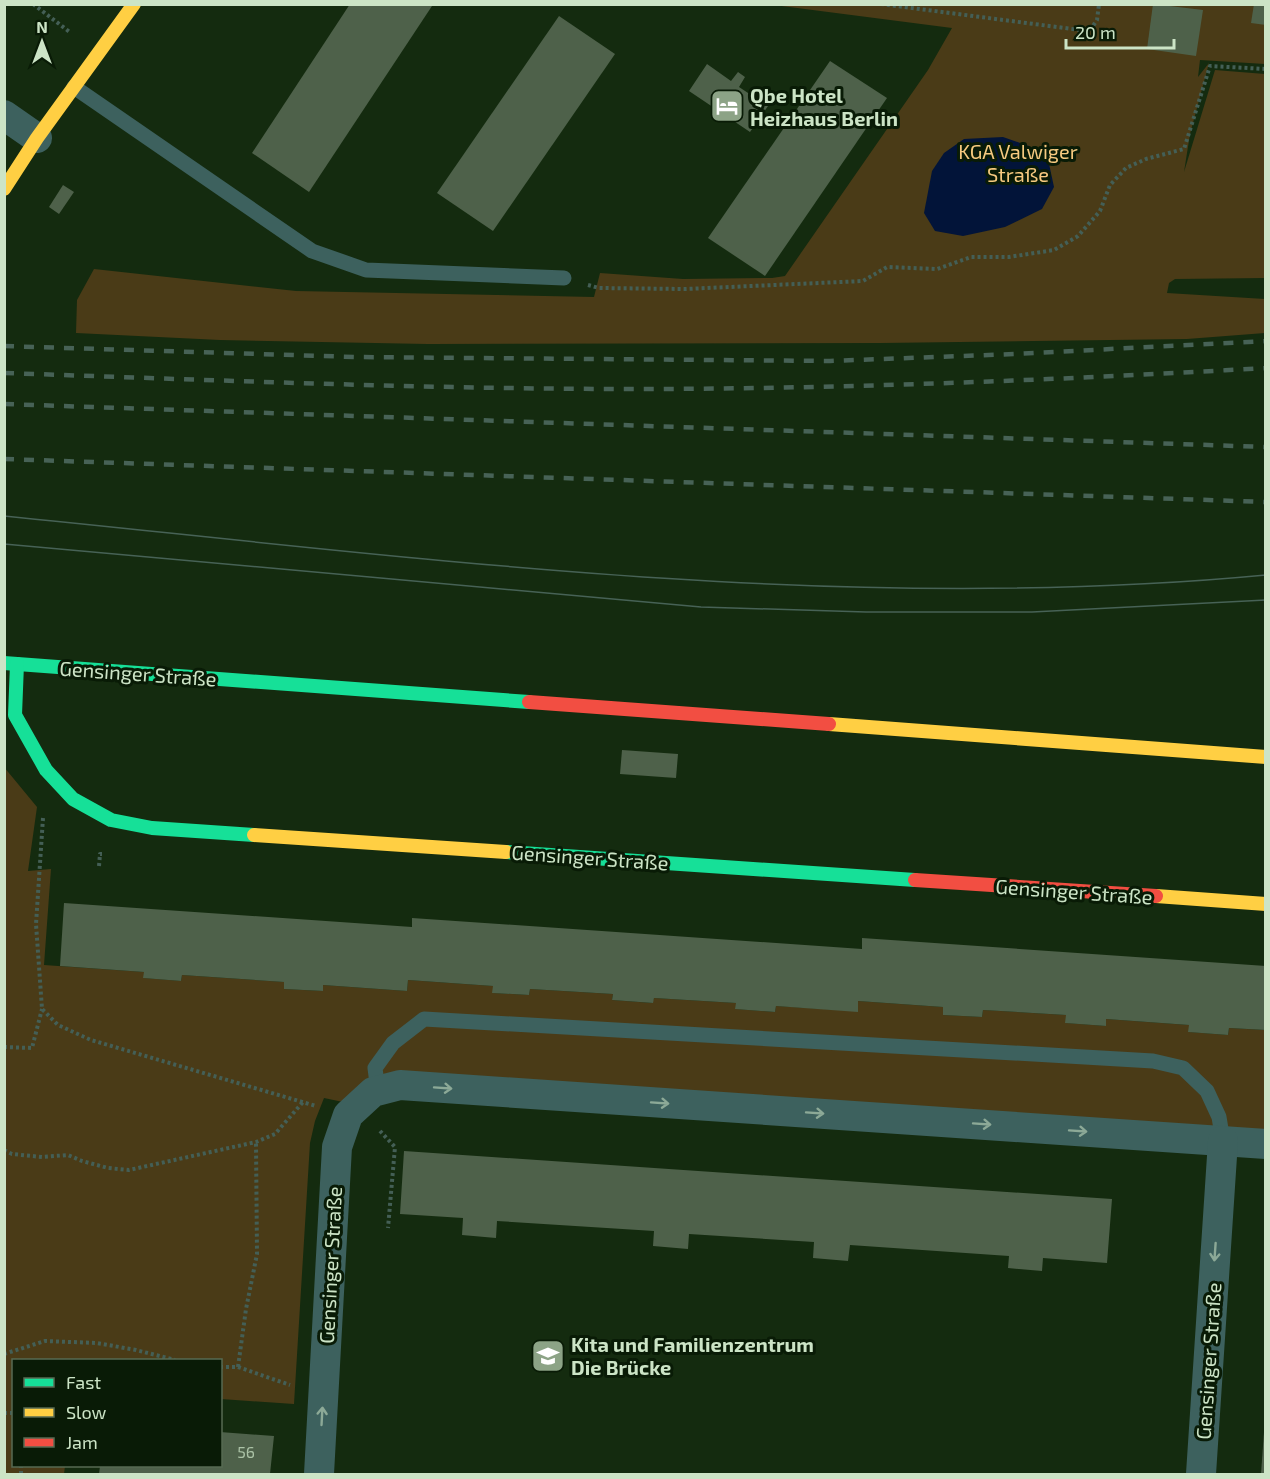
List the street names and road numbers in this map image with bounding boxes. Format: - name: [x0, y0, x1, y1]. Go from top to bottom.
- street label: Gensinger Straße: [59, 656, 217, 690]
- street label: Gensinger Straße: [511, 840, 669, 874]
- street label: Gensinger Straße: [995, 874, 1153, 908]
- street label: Gensinger Straße: [314, 1186, 346, 1344]
- street label: Gensinger Straße: [1191, 1282, 1225, 1440]

